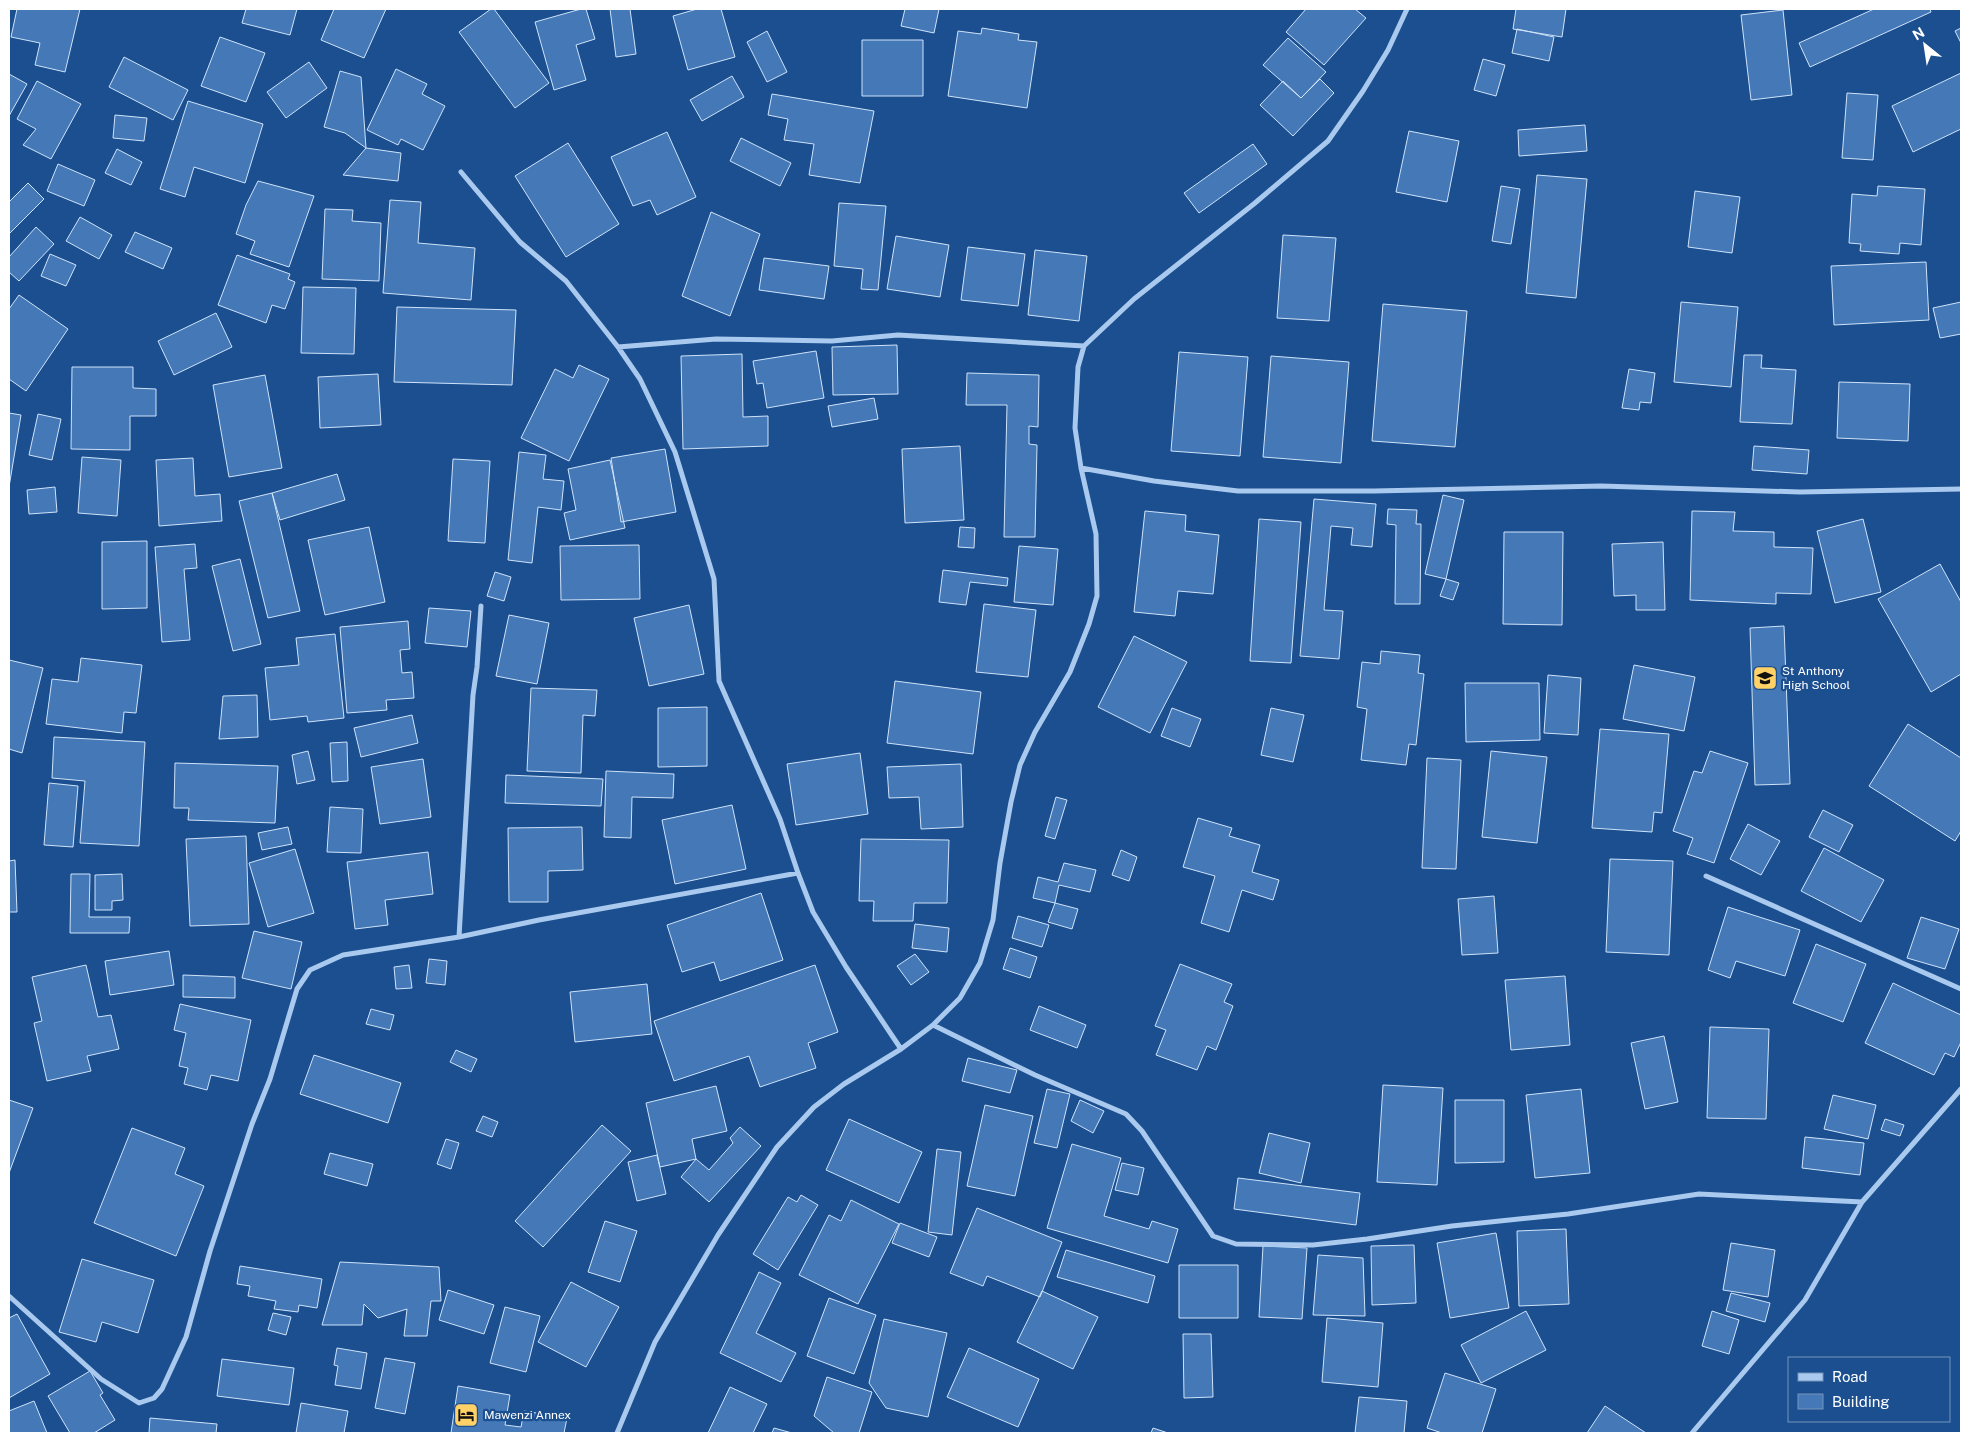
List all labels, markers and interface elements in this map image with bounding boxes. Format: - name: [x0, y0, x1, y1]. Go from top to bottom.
- north arrow: [1900, 20, 1950, 70]
- text: N: [1910, 24, 1927, 43]
- place label: St Anthony High School: [1782, 664, 1850, 692]
- school or university icon: St Anthony High School: [1752, 665, 1778, 691]
- legend: [1788, 1357, 1950, 1422]
- text: Road: [1832, 1368, 1868, 1385]
- text: Building: [1832, 1393, 1890, 1410]
- hotel icon: Mawenzi Annex: [453, 1402, 479, 1428]
- place label: Mawenzi Annex: [484, 1408, 571, 1422]

